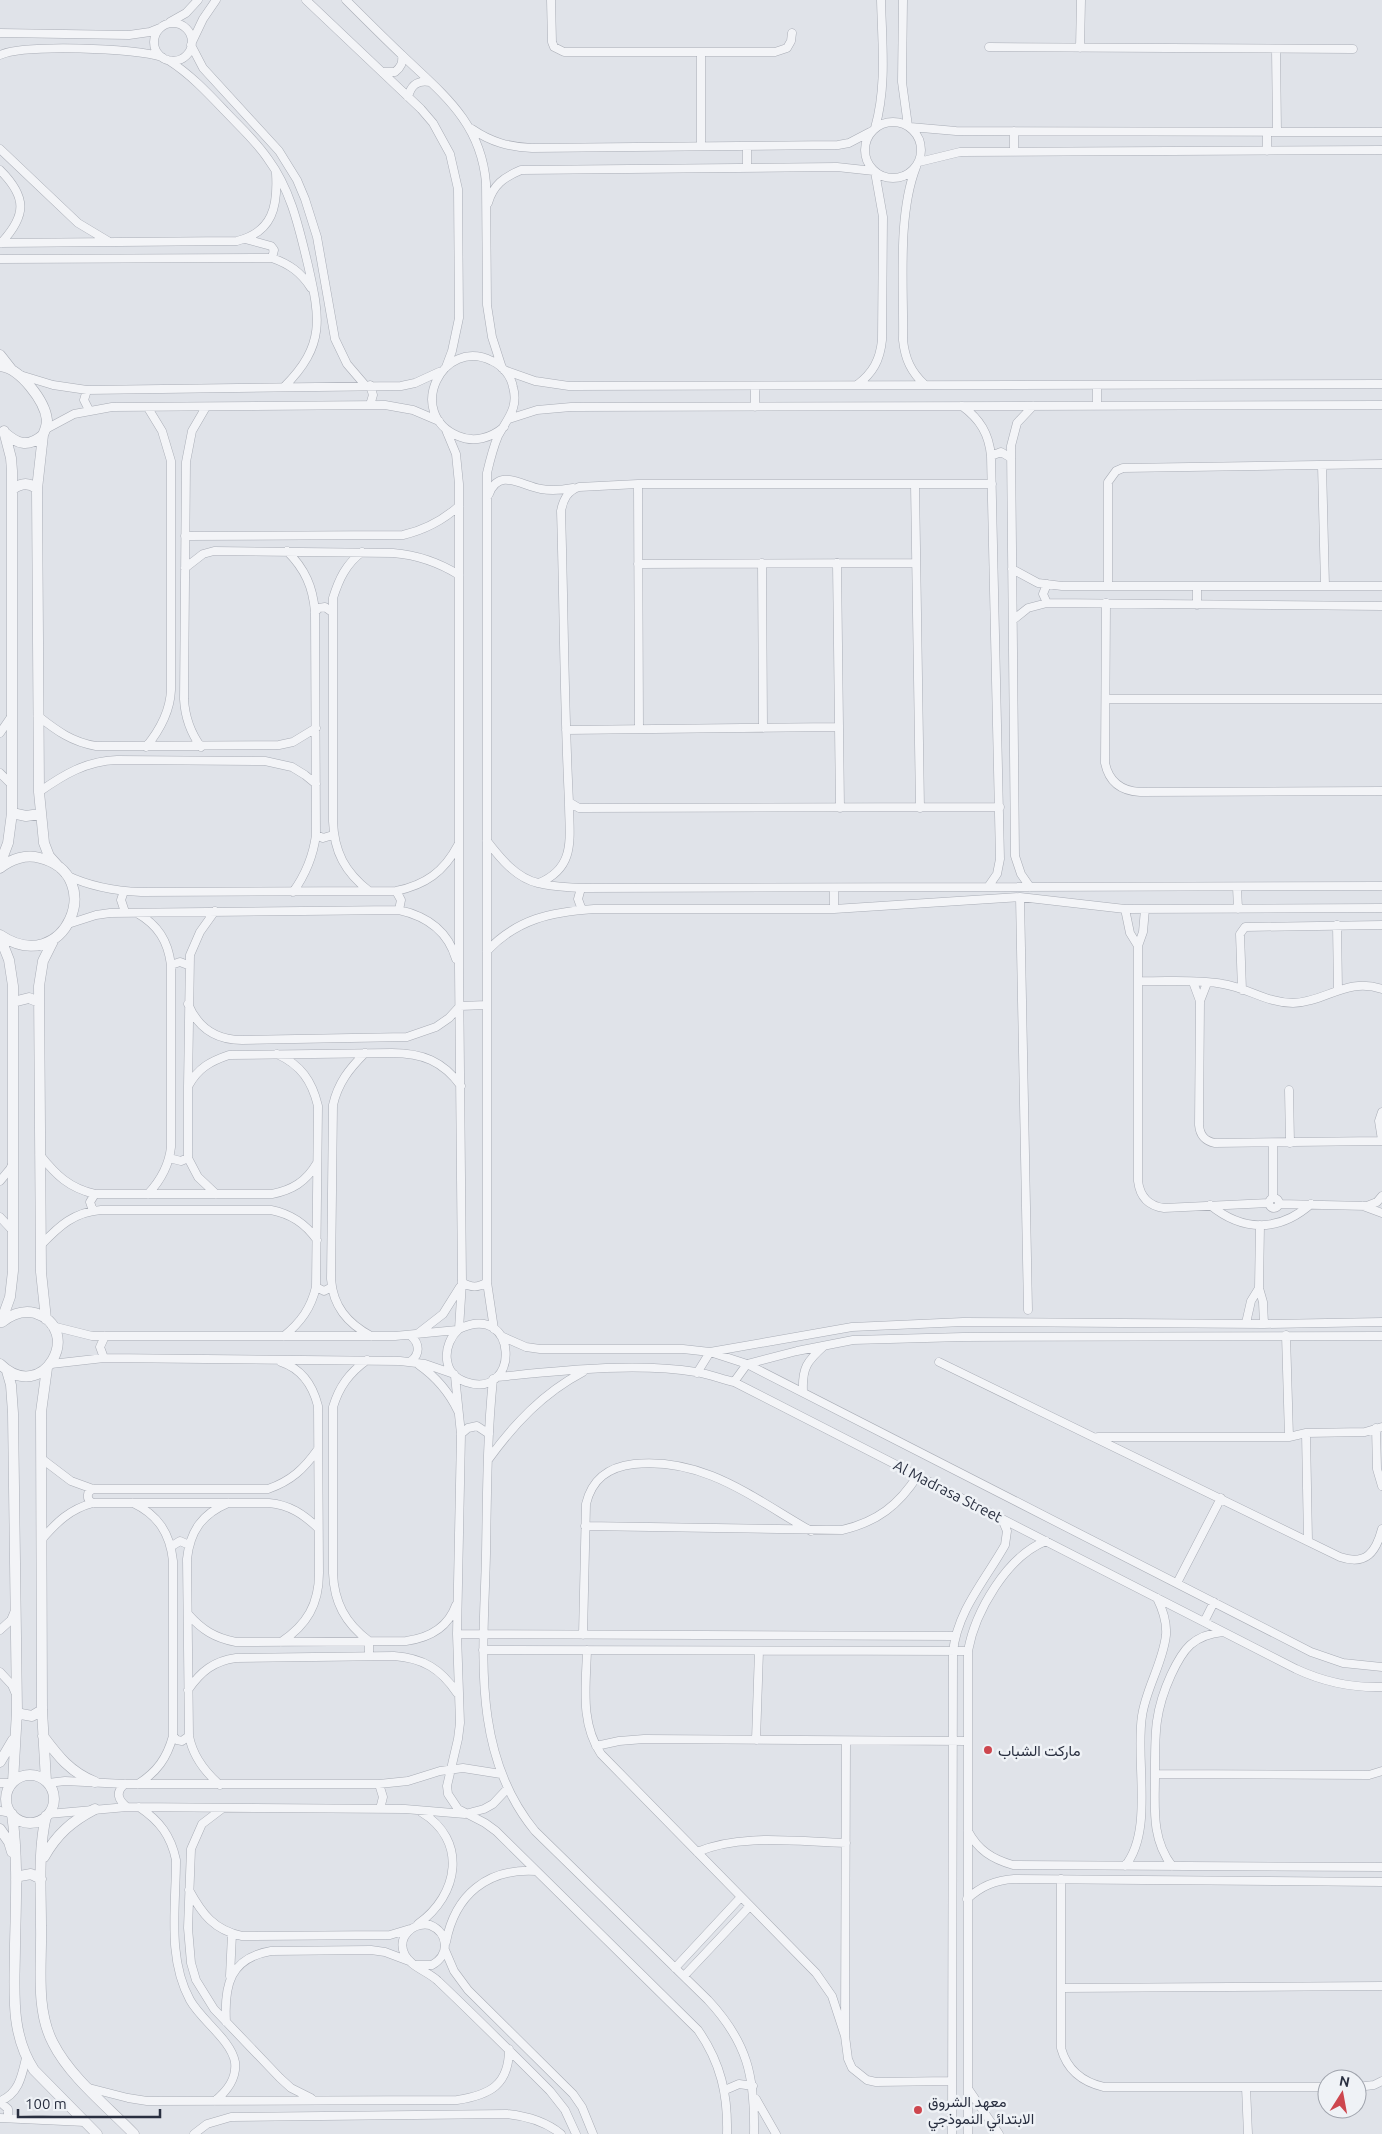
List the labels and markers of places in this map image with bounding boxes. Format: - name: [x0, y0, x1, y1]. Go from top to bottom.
- place label: ماركت الشباب: [998, 1742, 1080, 1760]
- marker: ماركت الشباب: [982, 1744, 994, 1756]
- place label: معهد الشروق الابتدائي النموذجي: [928, 2093, 1034, 2132]
- marker: معهد الشروق الابتدائي النموذجي: [912, 2104, 924, 2116]

